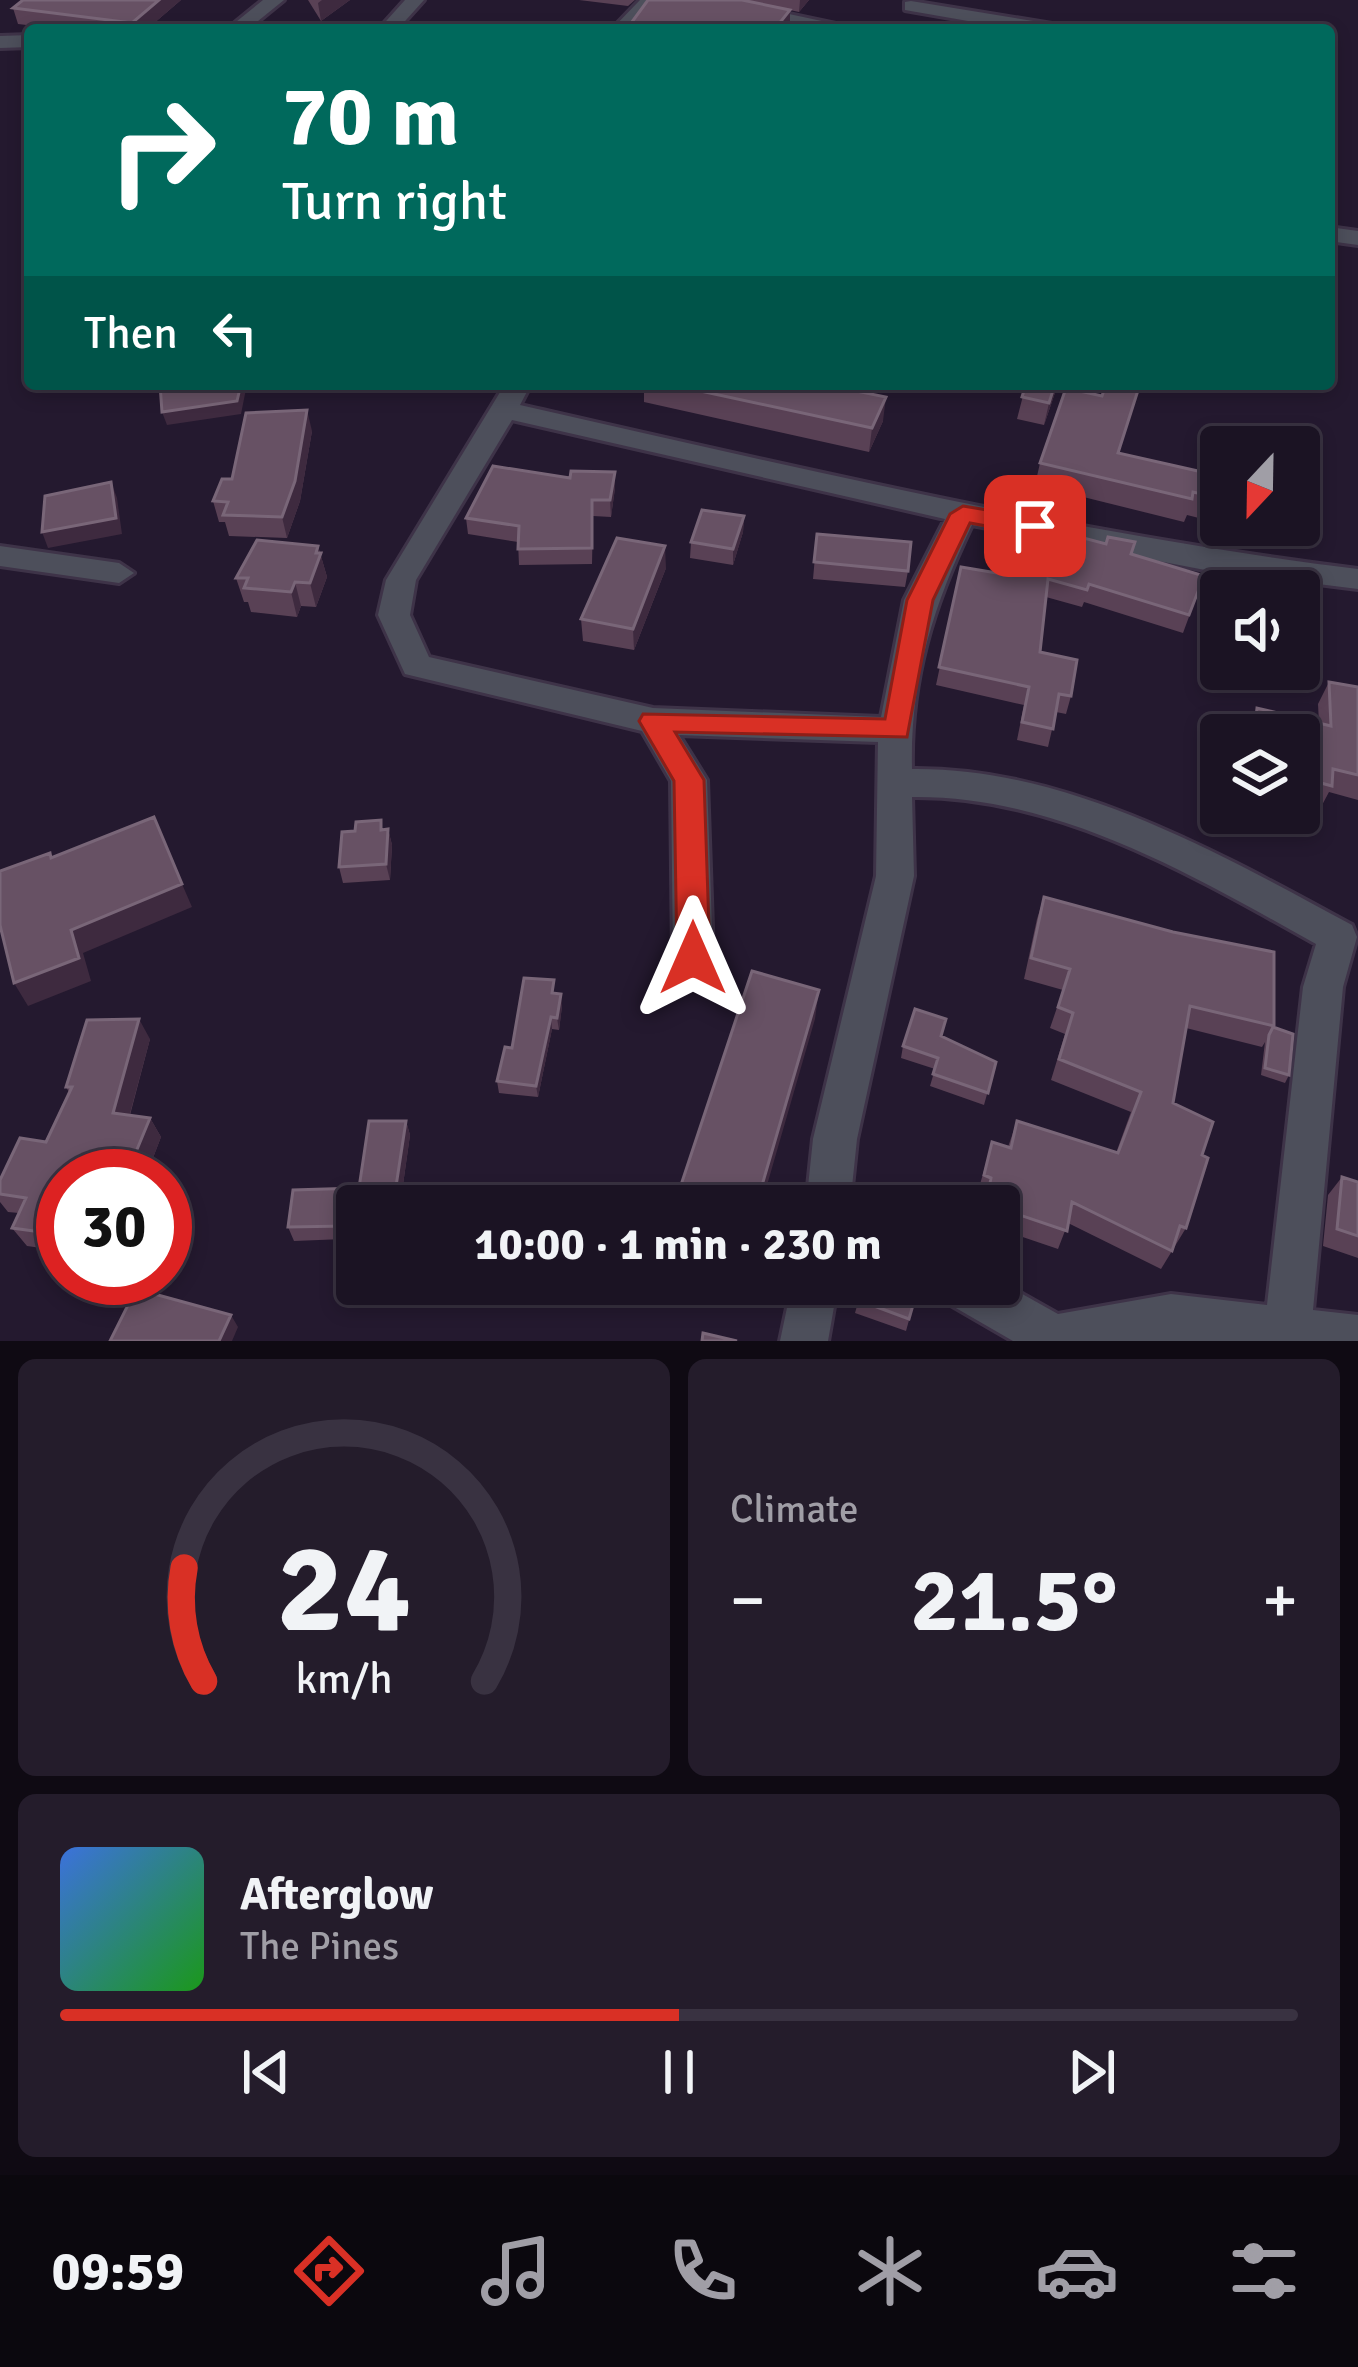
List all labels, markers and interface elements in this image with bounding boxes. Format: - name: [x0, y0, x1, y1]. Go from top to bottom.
- text: 70 m: [282, 65, 459, 169]
- icon: right: [84, 72, 240, 228]
- text: Turn right: [282, 168, 507, 235]
- icon: left: [202, 300, 268, 366]
- text: Then: [84, 306, 178, 361]
- north arrow: [1200, 426, 1320, 546]
- map controls: [1200, 426, 1320, 834]
- pin: [984, 475, 1086, 577]
- icon: arrive: [1002, 493, 1068, 559]
- button: sound: [1200, 570, 1320, 690]
- button: layers: [1200, 714, 1320, 834]
- position arrow: [630, 895, 756, 1021]
- speed limit sign: 30: [36, 1149, 192, 1305]
- text: 10:00 · 1 min · 230 m: [474, 1217, 882, 1272]
- text: Climate: [730, 1485, 859, 1533]
- text: 24: [277, 1513, 411, 1666]
- text: 21.5°: [910, 1545, 1118, 1656]
- text: −: [730, 1560, 766, 1641]
- text: +: [1262, 1560, 1298, 1641]
- text: km/h: [295, 1652, 393, 1705]
- text: Afterglow: [240, 1867, 433, 1922]
- text: The Pines: [240, 1922, 399, 1970]
- icon: previous: [233, 2039, 299, 2105]
- icon: pause: [646, 2039, 712, 2105]
- icon: next: [1059, 2039, 1125, 2105]
- icon: directions: [287, 2229, 371, 2313]
- icon: music: [474, 2229, 558, 2313]
- icon: phone: [661, 2229, 745, 2313]
- icon: climate: [848, 2229, 932, 2313]
- icon: car: [1035, 2229, 1119, 2313]
- icon: filters: [1222, 2229, 1306, 2313]
- text: 09:59: [52, 2238, 184, 2305]

